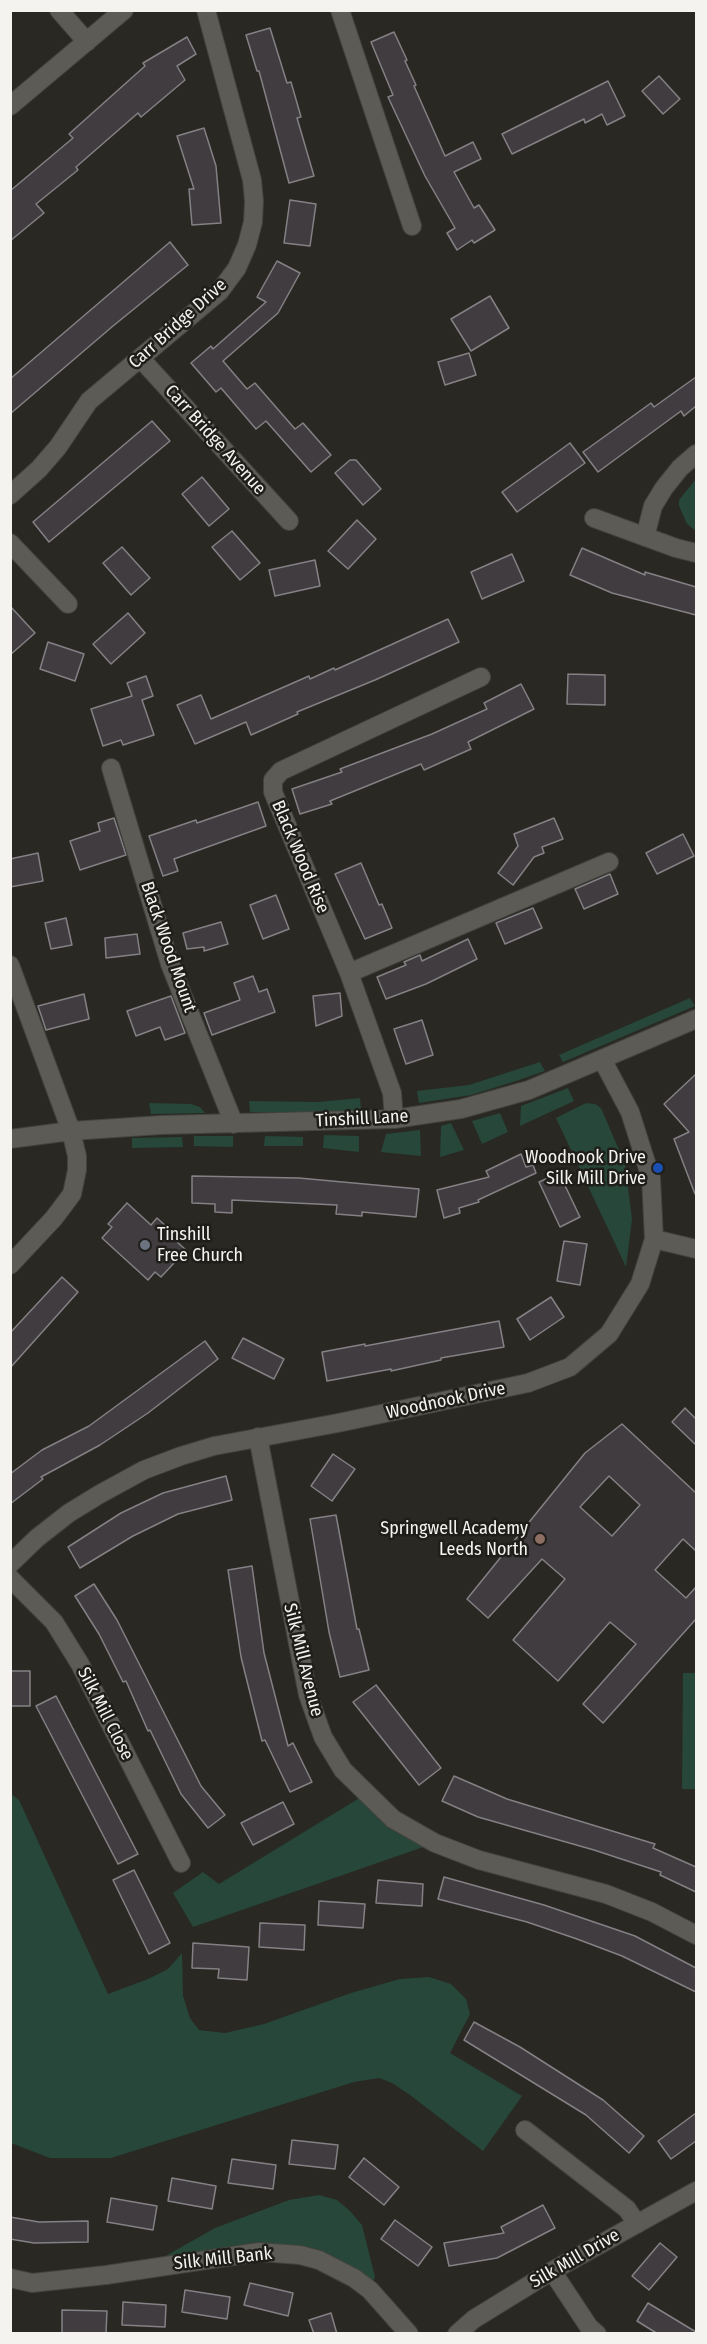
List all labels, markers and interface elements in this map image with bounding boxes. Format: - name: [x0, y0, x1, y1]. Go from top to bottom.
- street label: Carr Bridge Drive: [125, 274, 231, 374]
- street label: Carr Bridge Avenue: [160, 381, 270, 499]
- street label: Black Wood Rise: [266, 797, 334, 917]
- street label: Black Wood Mount: [136, 879, 200, 1015]
- street label: Tinshill Lane: [315, 1106, 409, 1132]
- place label: Woodnook Drive Silk Mill Drive: [525, 1147, 646, 1190]
- marker: Woodnook Drive Silk Mill Drive: [651, 1161, 665, 1175]
- place label: Tinshill Free Church: [157, 1224, 243, 1266]
- marker: Tinshill Free Church: [138, 1238, 152, 1252]
- street label: Woodnook Drive: [385, 1378, 507, 1424]
- place label: Springwell Academy Leeds North: [380, 1518, 528, 1561]
- marker: Springwell Academy Leeds North: [533, 1532, 547, 1546]
- street label: Silk Mill Avenue: [278, 1601, 328, 1719]
- street label: Silk Mill Close: [72, 1664, 138, 1764]
- street label: Silk Mill Drive: [526, 2225, 624, 2293]
- street label: Silk Mill Bank: [173, 2243, 273, 2275]

